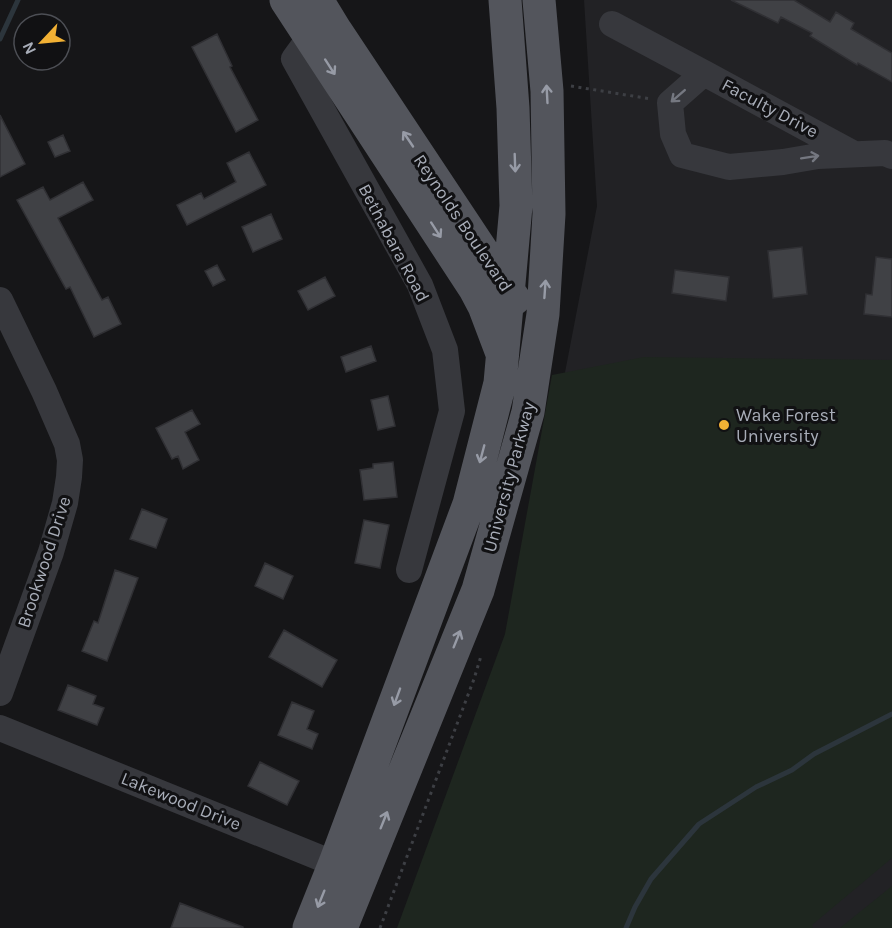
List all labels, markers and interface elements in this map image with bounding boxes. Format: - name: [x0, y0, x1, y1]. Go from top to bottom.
- north arrow: [12, 12, 72, 72]
- text: N: [18, 39, 40, 58]
- one-way arrow: [323, 58, 336, 75]
- street label: Faculty Drive: [718, 73, 822, 143]
- one-way arrow: [542, 84, 553, 104]
- one-way arrow: [671, 89, 686, 103]
- one-way arrow: [401, 131, 413, 148]
- street label: Reynolds Boulevard: [409, 150, 517, 296]
- one-way arrow: [800, 152, 820, 163]
- one-way arrow: [509, 153, 521, 173]
- street label: Bethabara Road: [354, 180, 434, 306]
- one-way arrow: [430, 221, 442, 238]
- one-way arrow: [540, 279, 551, 299]
- street label: University Parkway: [478, 399, 540, 555]
- place label: Wake Forest University: [736, 404, 836, 447]
- marker: Wake Forest University: [717, 418, 731, 432]
- one-way arrow: [475, 444, 487, 463]
- street label: Brookwood Drive: [12, 493, 76, 631]
- one-way arrow: [452, 631, 463, 649]
- one-way arrow: [391, 687, 402, 706]
- street label: Lakewood Drive: [118, 767, 244, 835]
- one-way arrow: [379, 811, 390, 830]
- one-way arrow: [314, 889, 325, 908]

